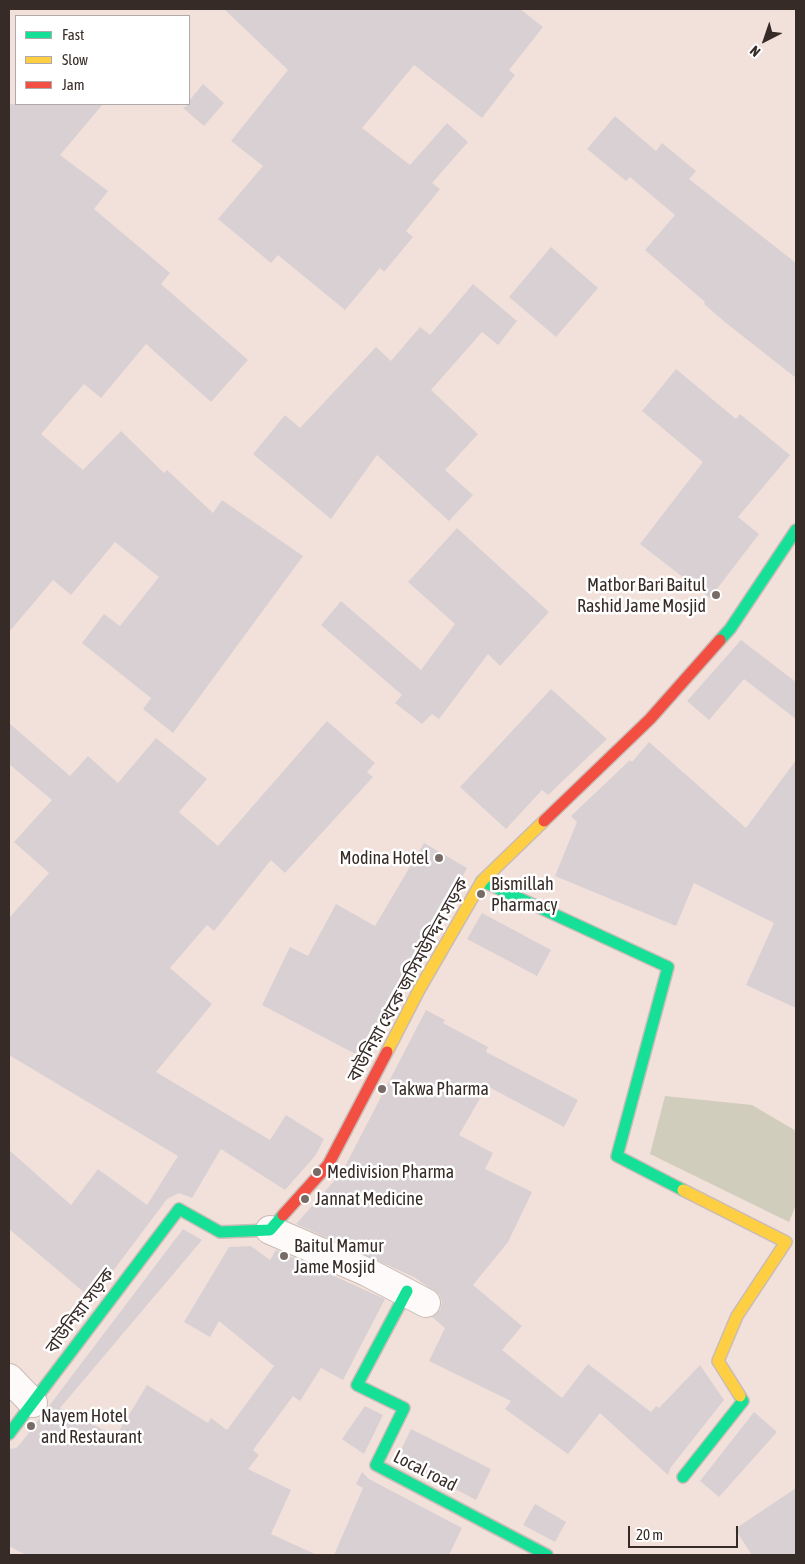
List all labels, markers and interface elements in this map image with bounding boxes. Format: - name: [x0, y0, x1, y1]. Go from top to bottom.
- legend: [15, 15, 190, 105]
- north arrow: [740, 15, 790, 65]
- text: Fast: [62, 26, 84, 43]
- text: N: [747, 43, 764, 60]
- text: Slow: [62, 51, 88, 68]
- text: Jam: [62, 76, 85, 93]
- place label: Matbor Bari Baitul Rashid Jame Mosjid: [577, 574, 706, 616]
- marker: Matbor Bari Baitul Rashid Jame Mosjid: [710, 589, 722, 601]
- place label: Modina Hotel: [339, 847, 429, 869]
- marker: Modina Hotel: [433, 852, 445, 864]
- place label: Bismillah Pharmacy: [491, 873, 558, 916]
- street label: বাউনিয়া থেকে জসিমউদ্দিন সড়ক: [343, 874, 473, 1086]
- marker: Bismillah Pharmacy: [475, 888, 487, 900]
- place label: Takwa Pharma: [392, 1078, 489, 1100]
- marker: Takwa Pharma: [376, 1083, 388, 1095]
- place label: Medivision Pharma: [327, 1161, 454, 1183]
- marker: Medivision Pharma: [311, 1166, 323, 1178]
- place label: Jannat Medicine: [315, 1188, 423, 1210]
- marker: Jannat Medicine: [299, 1193, 311, 1205]
- place label: Baitul Mamur Jame Mosjid: [294, 1235, 384, 1278]
- marker: Baitul Mamur Jame Mosjid: [278, 1250, 290, 1262]
- street label: বাউনিয়া সড়ক: [41, 1264, 119, 1358]
- place label: Nayem Hotel and Restaurant: [41, 1405, 142, 1448]
- marker: Nayem Hotel and Restaurant: [25, 1420, 37, 1432]
- street label: Local road: [390, 1446, 460, 1496]
- scale bar: [630, 1516, 740, 1548]
- text: 20 m: [636, 1526, 663, 1543]

